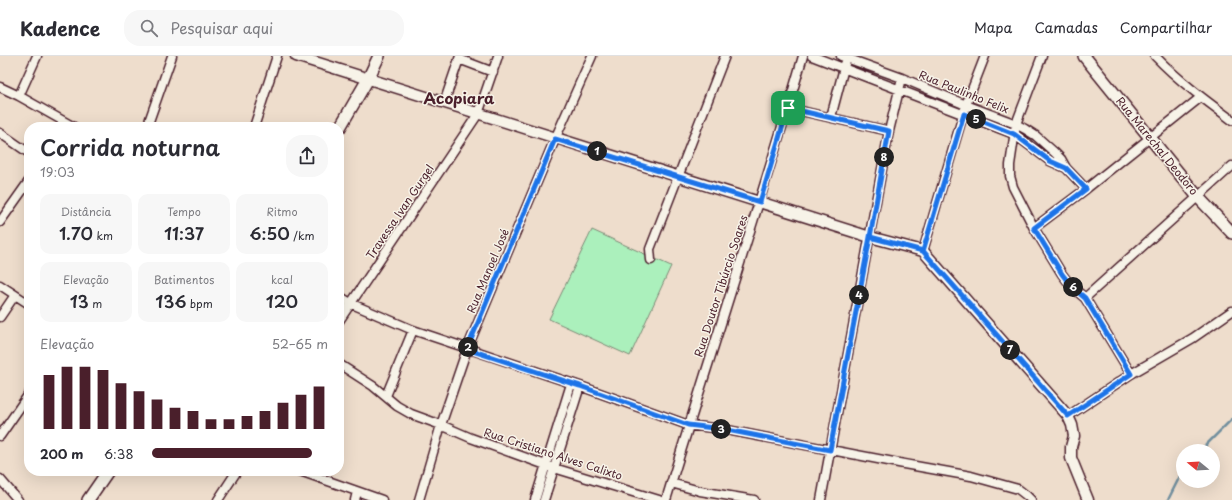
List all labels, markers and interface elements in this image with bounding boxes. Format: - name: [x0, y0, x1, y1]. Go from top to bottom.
- search box: [124, 10, 404, 46]
- text: Kadence: [20, 14, 100, 42]
- text: Pesquisar aqui: [170, 16, 273, 39]
- icon: search: [138, 17, 160, 39]
- text: Mapa: [974, 17, 1012, 38]
- text: Camadas: [1034, 17, 1098, 38]
- text: Compartilhar: [1120, 17, 1212, 38]
- street label: Rua Paulinho Felix: [917, 66, 1012, 117]
- district label: Acopiara: [423, 86, 495, 109]
- pin: [771, 91, 805, 125]
- street label: Rua Marechal Deodoro: [1112, 93, 1202, 199]
- icon: arrive: [777, 97, 799, 119]
- pin: 5: [966, 109, 986, 129]
- text: 5: [972, 110, 980, 127]
- text: Corrida noturna: [40, 130, 220, 163]
- button: share: [286, 135, 328, 177]
- pin: 1: [587, 141, 607, 161]
- text: 1: [594, 142, 600, 159]
- pin: 8: [874, 147, 894, 167]
- text: 8: [881, 148, 887, 165]
- street label: Travessa Ivan Gurgel: [362, 161, 438, 262]
- text: 19:03: [40, 162, 75, 181]
- text: Distância: [61, 203, 111, 220]
- text: Tempo: [167, 203, 201, 220]
- text: Ritmo: [266, 203, 298, 220]
- street label: Rua Doutor Tibúrcio Soares: [690, 213, 752, 359]
- text: 1.70: [59, 220, 93, 246]
- text: 11:37: [164, 220, 204, 246]
- text: 6:50: [250, 220, 290, 246]
- street label: Rua Manoel José: [462, 226, 513, 316]
- text: km: [93, 227, 113, 244]
- text: /km: [290, 227, 314, 244]
- text: Elevação: [63, 271, 109, 288]
- text: Batimentos: [154, 271, 214, 288]
- text: kcal: [271, 271, 293, 288]
- pin: 6: [1063, 277, 1083, 297]
- text: 6: [1069, 278, 1077, 295]
- pin: 4: [849, 285, 869, 305]
- text: 4: [855, 286, 863, 303]
- text: 13: [70, 288, 89, 314]
- text: 136: [155, 288, 186, 314]
- text: 120: [266, 288, 298, 314]
- text: m: [89, 295, 102, 312]
- text: bpm: [186, 295, 213, 312]
- text: Elevação: [40, 334, 94, 353]
- text: 52–65 m: [272, 334, 328, 353]
- pin: 2: [458, 337, 478, 357]
- text: 2: [464, 338, 472, 355]
- pin: 7: [1000, 340, 1020, 360]
- text: 7: [1007, 341, 1013, 358]
- pin: 3: [711, 419, 731, 439]
- text: 3: [717, 420, 725, 437]
- street label: Rua Cristiano Alves Calixto: [482, 423, 625, 484]
- text: 200 m: [40, 444, 84, 463]
- text: 6:38: [104, 444, 134, 463]
- north arrow: [1176, 444, 1220, 488]
- map controls: [1176, 444, 1220, 488]

